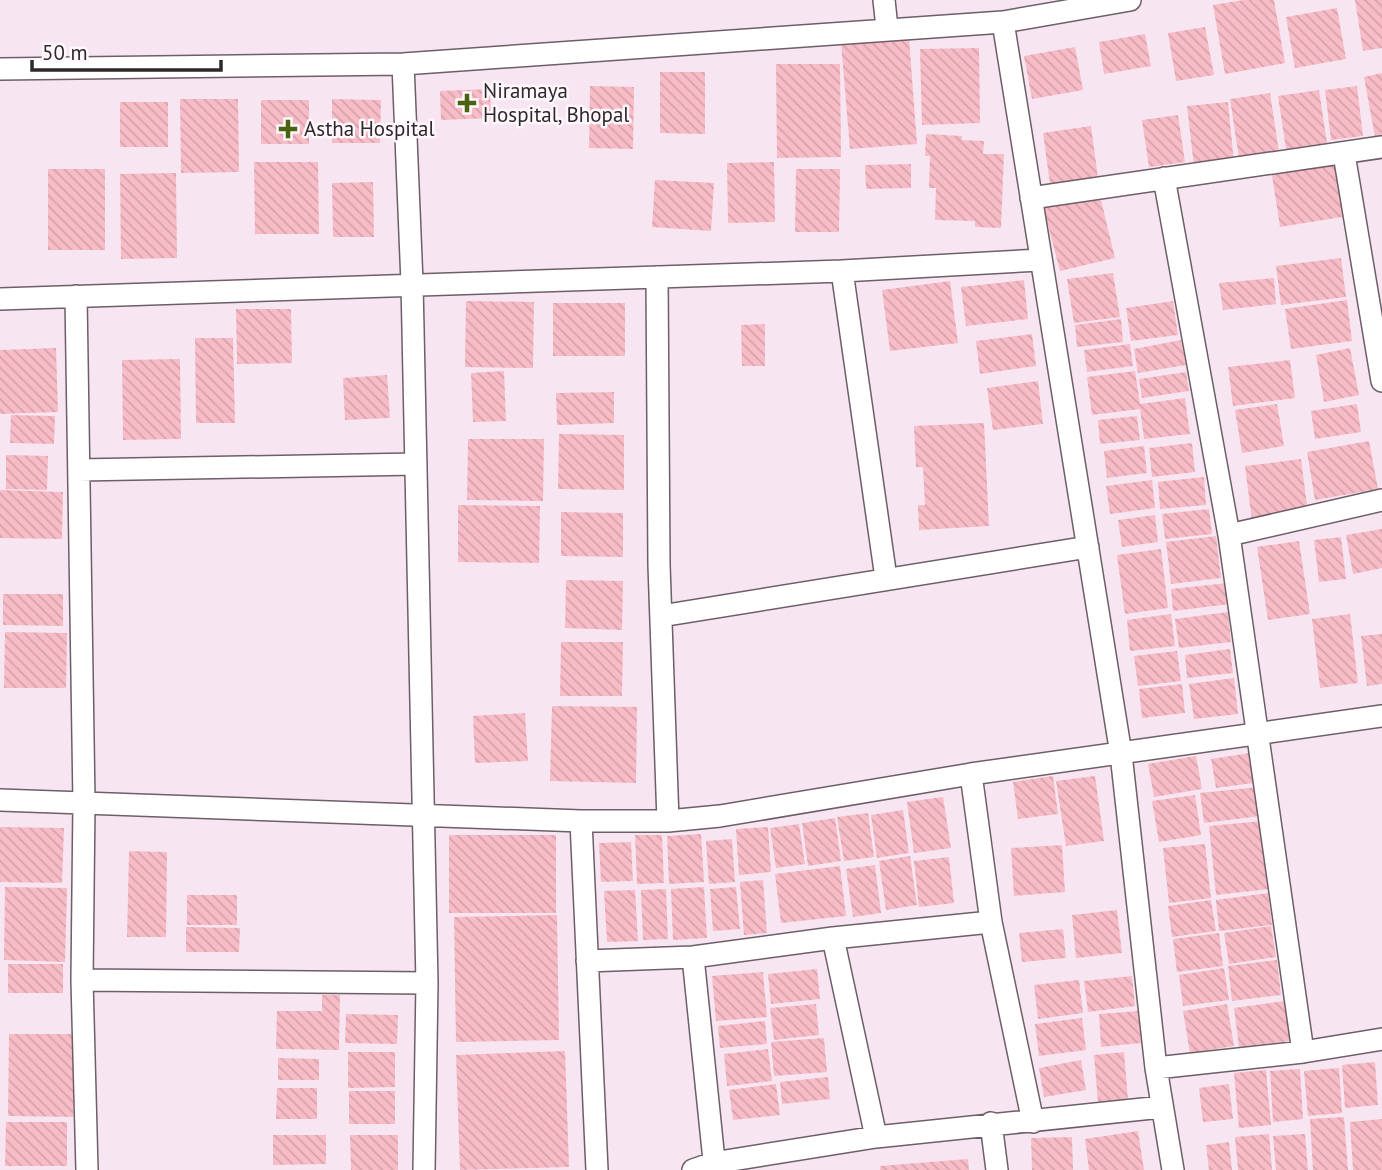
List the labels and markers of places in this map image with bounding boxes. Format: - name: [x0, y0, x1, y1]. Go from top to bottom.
- place label: Niramaya Hospital, Bhopal: [483, 77, 629, 128]
- marker: Niramaya Hospital, Bhopal: [457, 93, 477, 113]
- place label: Astha Hospital: [304, 115, 435, 142]
- marker: Astha Hospital: [278, 119, 298, 139]

